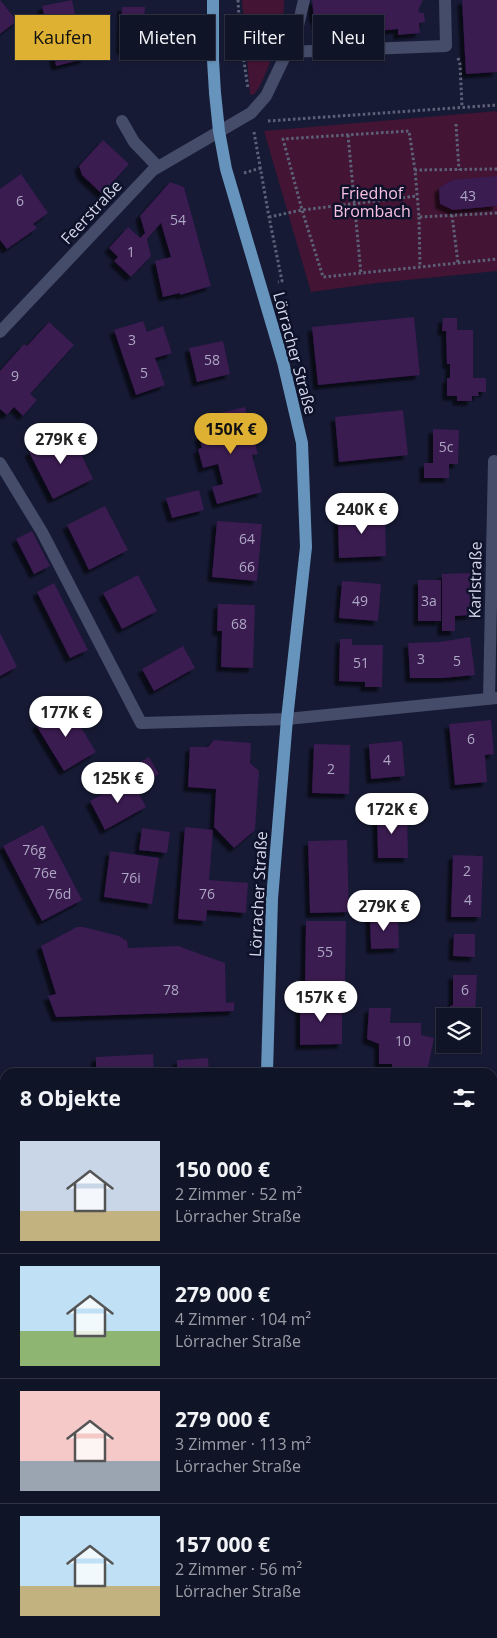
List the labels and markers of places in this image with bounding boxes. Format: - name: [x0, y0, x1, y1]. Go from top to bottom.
- pin: 150K €: [190, 412, 272, 455]
- pin: 279K €: [20, 422, 102, 465]
- pin: 240K €: [321, 492, 403, 535]
- pin: 177K €: [25, 696, 107, 738]
- pin: 125K €: [77, 762, 159, 804]
- pin: 172K €: [351, 792, 433, 835]
- pin: 279K €: [343, 890, 425, 932]
- pin: 157K €: [280, 980, 362, 1023]

